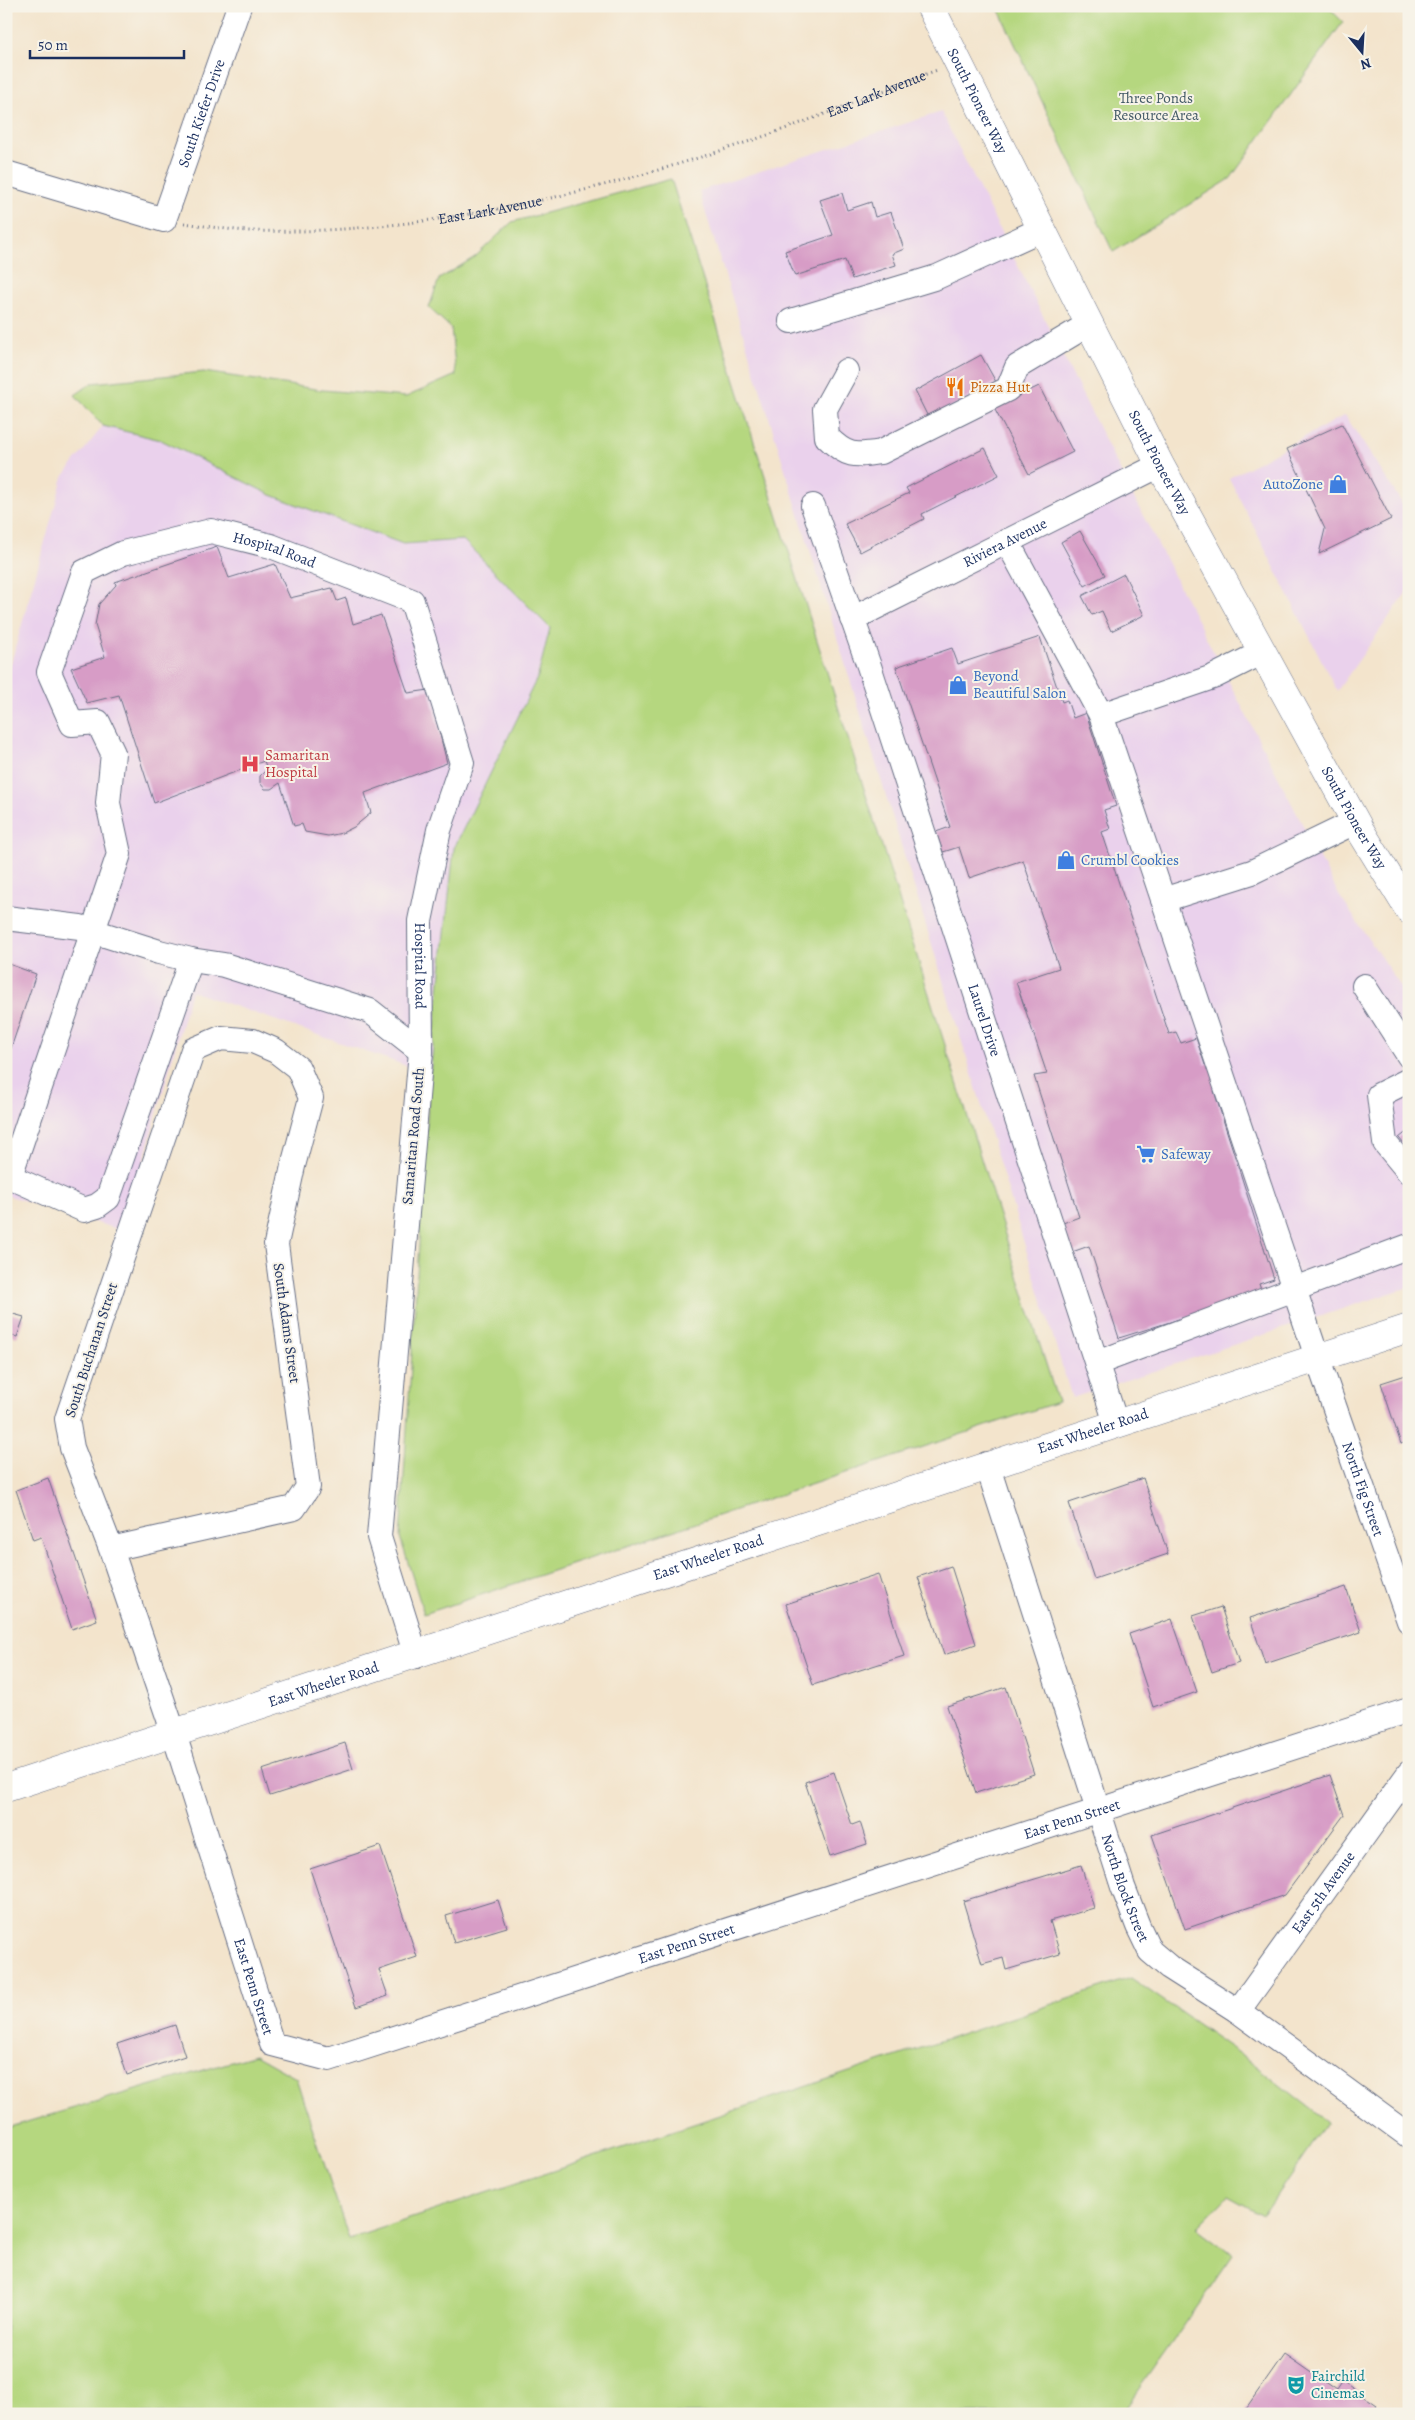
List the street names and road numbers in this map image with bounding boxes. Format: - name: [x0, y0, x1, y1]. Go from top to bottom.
- street label: South Pioneer Way: [943, 45, 1012, 157]
- street label: South Kiefer Drive: [173, 56, 230, 170]
- street label: East Lark Avenue: [824, 65, 929, 122]
- street label: East Lark Avenue: [437, 190, 544, 229]
- street label: South Pioneer Way: [1124, 407, 1196, 519]
- street label: Riviera Avenue: [960, 513, 1050, 572]
- street label: Hospital Road: [231, 527, 320, 573]
- street label: South Pioneer Way: [1317, 763, 1392, 873]
- street label: Hospital Road: [410, 922, 431, 1010]
- street label: Laurel Drive: [963, 981, 1006, 1059]
- street label: Samaritan Road South: [397, 1067, 429, 1205]
- street label: South Adams Street: [269, 1262, 305, 1384]
- street label: South Buchanan Street: [60, 1280, 122, 1420]
- street label: East Wheeler Road: [1035, 1403, 1152, 1458]
- street label: North Fig Street: [1337, 1439, 1389, 1539]
- street label: East Wheeler Road: [650, 1529, 767, 1585]
- street label: East Wheeler Road: [266, 1656, 382, 1712]
- street label: East Penn Street: [1021, 1794, 1123, 1844]
- street label: North Block Street: [1097, 1831, 1154, 1945]
- street label: East 5th Avenue: [1287, 1847, 1360, 1938]
- street label: East Penn Street: [636, 1919, 737, 1968]
- street label: East Penn Street: [229, 1936, 278, 2037]

